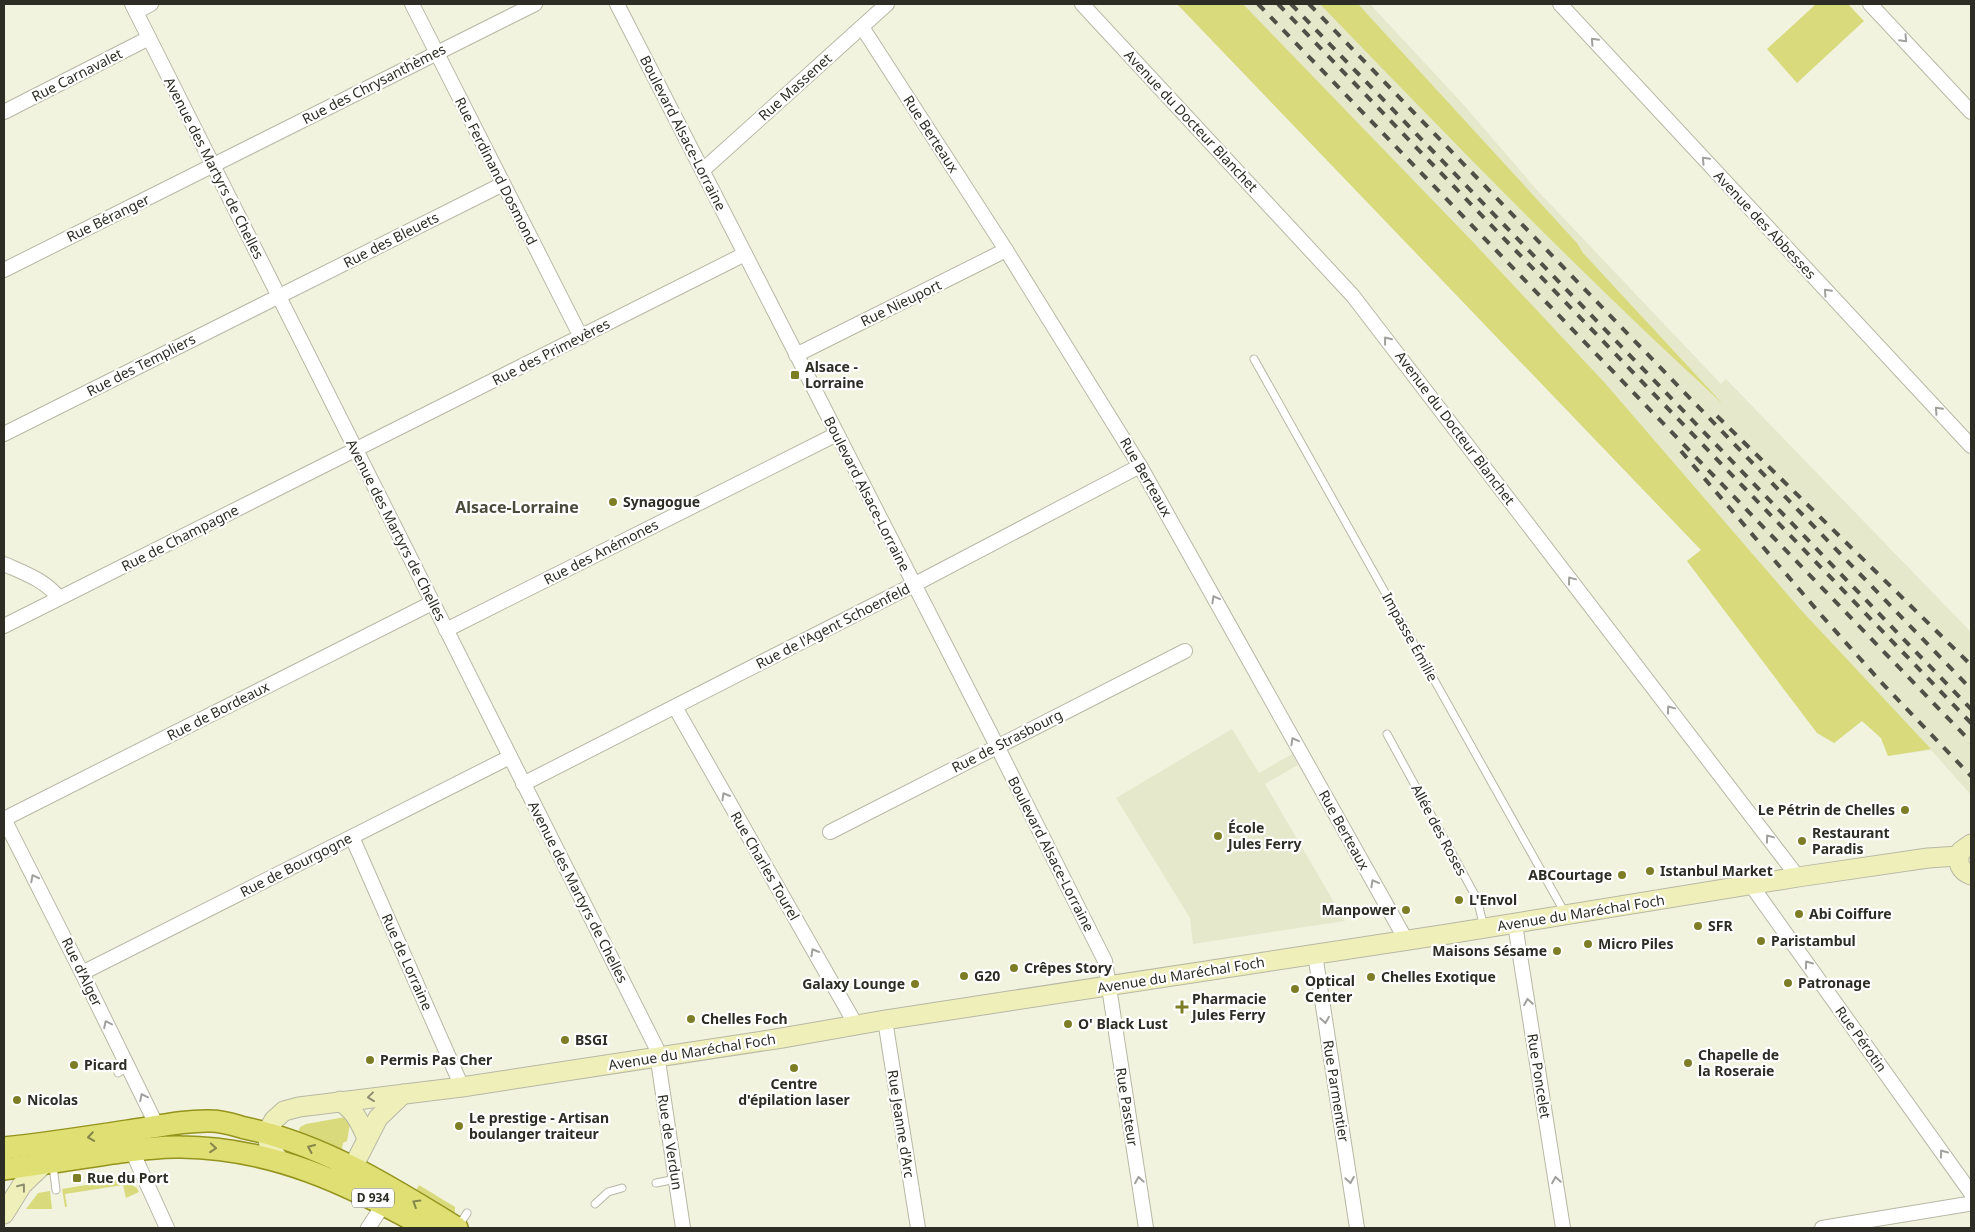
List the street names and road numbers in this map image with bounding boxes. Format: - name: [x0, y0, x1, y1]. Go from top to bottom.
- street label: Rue des Chrysanthèmes: [299, 39, 449, 128]
- street label: Rue Carnavalet: [28, 44, 125, 106]
- street label: Avenue du Docteur Blanchet: [1120, 46, 1262, 196]
- street label: Rue Massenet: [754, 49, 835, 125]
- street label: Boulevard Alsace-Lorraine: [636, 52, 731, 214]
- street label: Avenue des Martyrs de Chelles: [160, 74, 269, 262]
- street label: Rue Berteaux: [899, 91, 964, 177]
- street label: Rue Ferdinand Dosmond: [451, 94, 542, 248]
- street label: Avenue des Abbesses: [1710, 166, 1821, 283]
- street label: Rue Béranger: [63, 189, 153, 246]
- street label: Rue des Bleuets: [340, 207, 442, 272]
- street label: Rue Nieuport: [857, 275, 944, 330]
- street label: Rue des Primevères: [489, 314, 613, 389]
- street label: Rue des Templiers: [83, 329, 199, 400]
- street label: Avenue du Docteur Blanchet: [1391, 347, 1519, 508]
- street label: Boulevard Alsace-Lorraine: [820, 413, 915, 575]
- street label: Rue Berteaux: [1116, 434, 1177, 520]
- street label: Avenue des Martyrs de Chelles: [342, 436, 451, 624]
- street label: Rue de Champagne: [118, 500, 242, 575]
- street label: Rue des Anémones: [540, 514, 662, 589]
- street label: Rue de l'Agent Schoenfeld: [752, 578, 913, 673]
- street label: Impasse Émilie: [1378, 589, 1443, 685]
- street label: Rue de Bordeaux: [163, 676, 273, 745]
- street label: Rue de Strasbourg: [948, 704, 1065, 777]
- street label: Boulevard Alsace-Lorraine: [1004, 773, 1099, 935]
- street label: Allée des Roses: [1407, 781, 1472, 879]
- street label: Rue Berteaux: [1315, 786, 1374, 874]
- street label: Avenue des Martyrs de Chelles: [524, 798, 633, 986]
- street label: Rue Charles Tourel: [726, 808, 804, 924]
- street label: Rue de Bourgogne: [237, 828, 355, 901]
- street label: Avenue du Maréchal Foch: [1496, 890, 1666, 935]
- street label: Rue de Lorraine: [378, 910, 437, 1013]
- street label: Rue d'Alger: [58, 934, 107, 1010]
- street label: Avenue du Maréchal Foch: [1096, 952, 1266, 997]
- street label: Rue Pérotin: [1831, 1002, 1892, 1075]
- street label: Avenue du Maréchal Foch: [607, 1029, 777, 1074]
- street label: Rue Poncelet: [1523, 1032, 1556, 1120]
- street label: Rue Parmentier: [1319, 1039, 1354, 1143]
- street label: Rue Pasteur: [1112, 1066, 1143, 1148]
- street label: Rue Jeanne d'Arc: [884, 1068, 919, 1180]
- street label: Rue de Verdun: [654, 1093, 687, 1191]
- road number: D 934: [352, 1188, 394, 1208]

